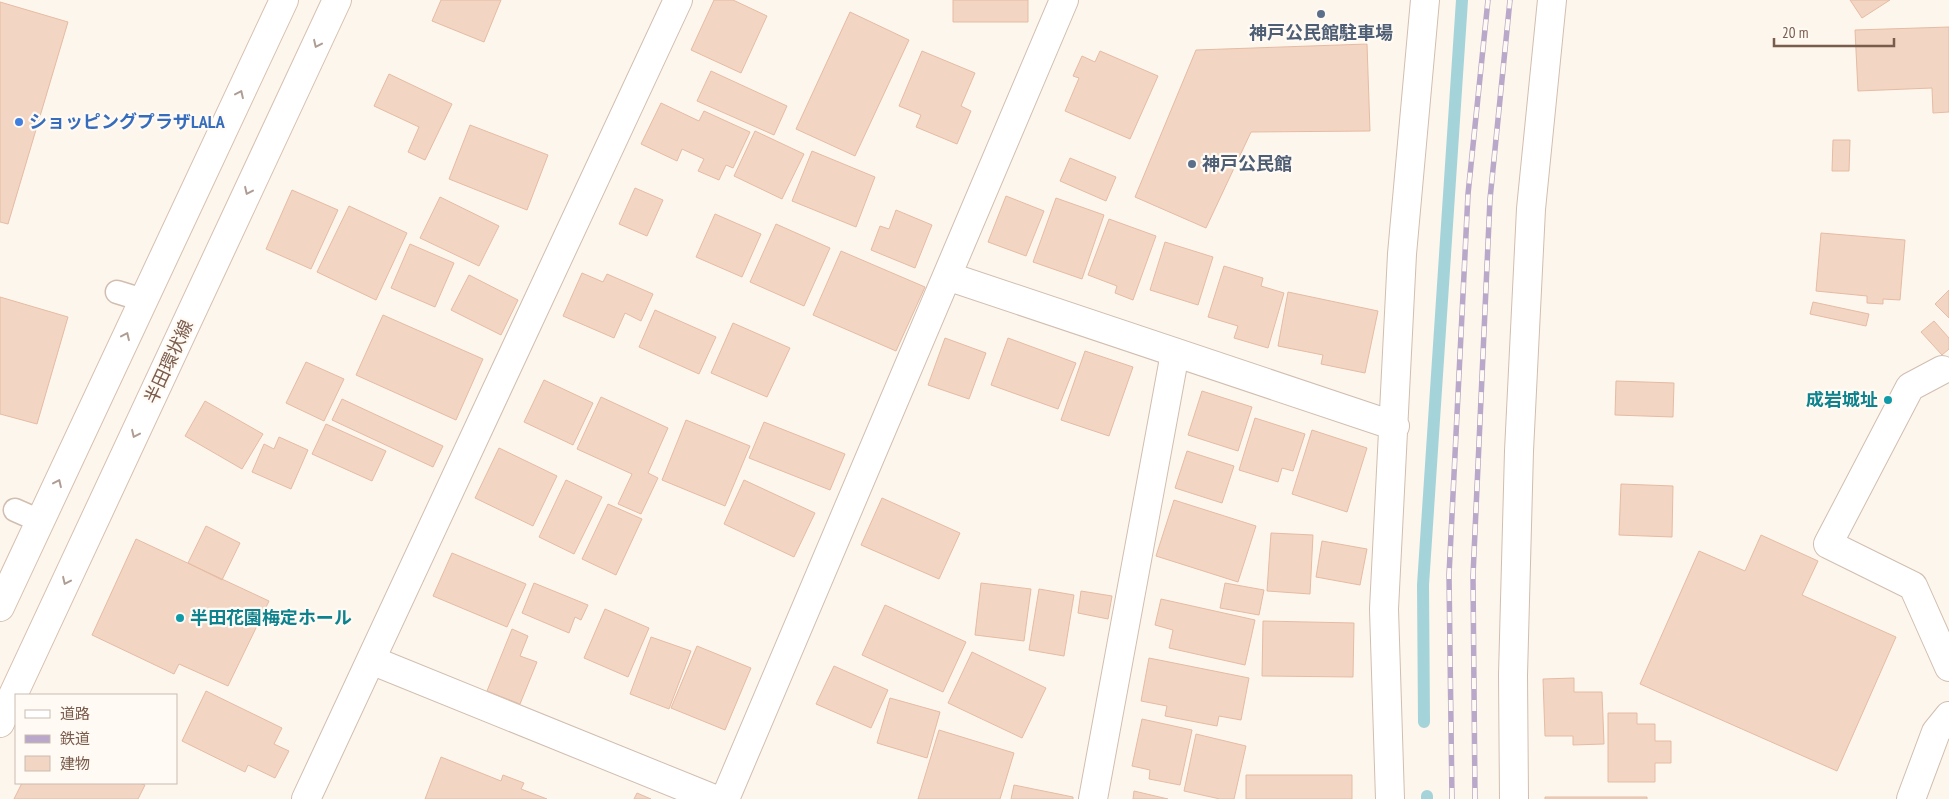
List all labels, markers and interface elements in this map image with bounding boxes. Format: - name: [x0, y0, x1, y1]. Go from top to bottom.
- marker: 神戸公民館駐車場: [1315, 8, 1327, 20]
- scale bar: [1774, 15, 1894, 47]
- place label: 神戸公民館駐車場: [1249, 21, 1393, 44]
- text: 20 m: [1782, 23, 1808, 42]
- one-way arrow: [313, 39, 323, 48]
- one-way arrow: [234, 90, 244, 99]
- place label: ショッピングプラザLALA: [29, 110, 226, 133]
- marker: ショッピングプラザLALA: [13, 116, 25, 128]
- place label: 神戸公民館: [1202, 152, 1292, 175]
- marker: 神戸公民館: [1186, 158, 1198, 170]
- one-way arrow: [244, 186, 254, 195]
- street label: 半田環状線: [139, 316, 198, 407]
- one-way arrow: [120, 332, 131, 341]
- place label: 成岩城址: [1806, 388, 1878, 411]
- marker: 成岩城址: [1882, 394, 1894, 406]
- one-way arrow: [131, 429, 141, 438]
- one-way arrow: [51, 479, 62, 488]
- one-way arrow: [62, 576, 73, 585]
- place label: 半田花園梅定ホール: [190, 606, 352, 629]
- marker: 半田花園梅定ホール: [174, 612, 186, 624]
- legend: [15, 694, 178, 784]
- text: 道路: [60, 704, 90, 723]
- text: 鉄道: [60, 729, 90, 748]
- text: 建物: [60, 754, 90, 773]

